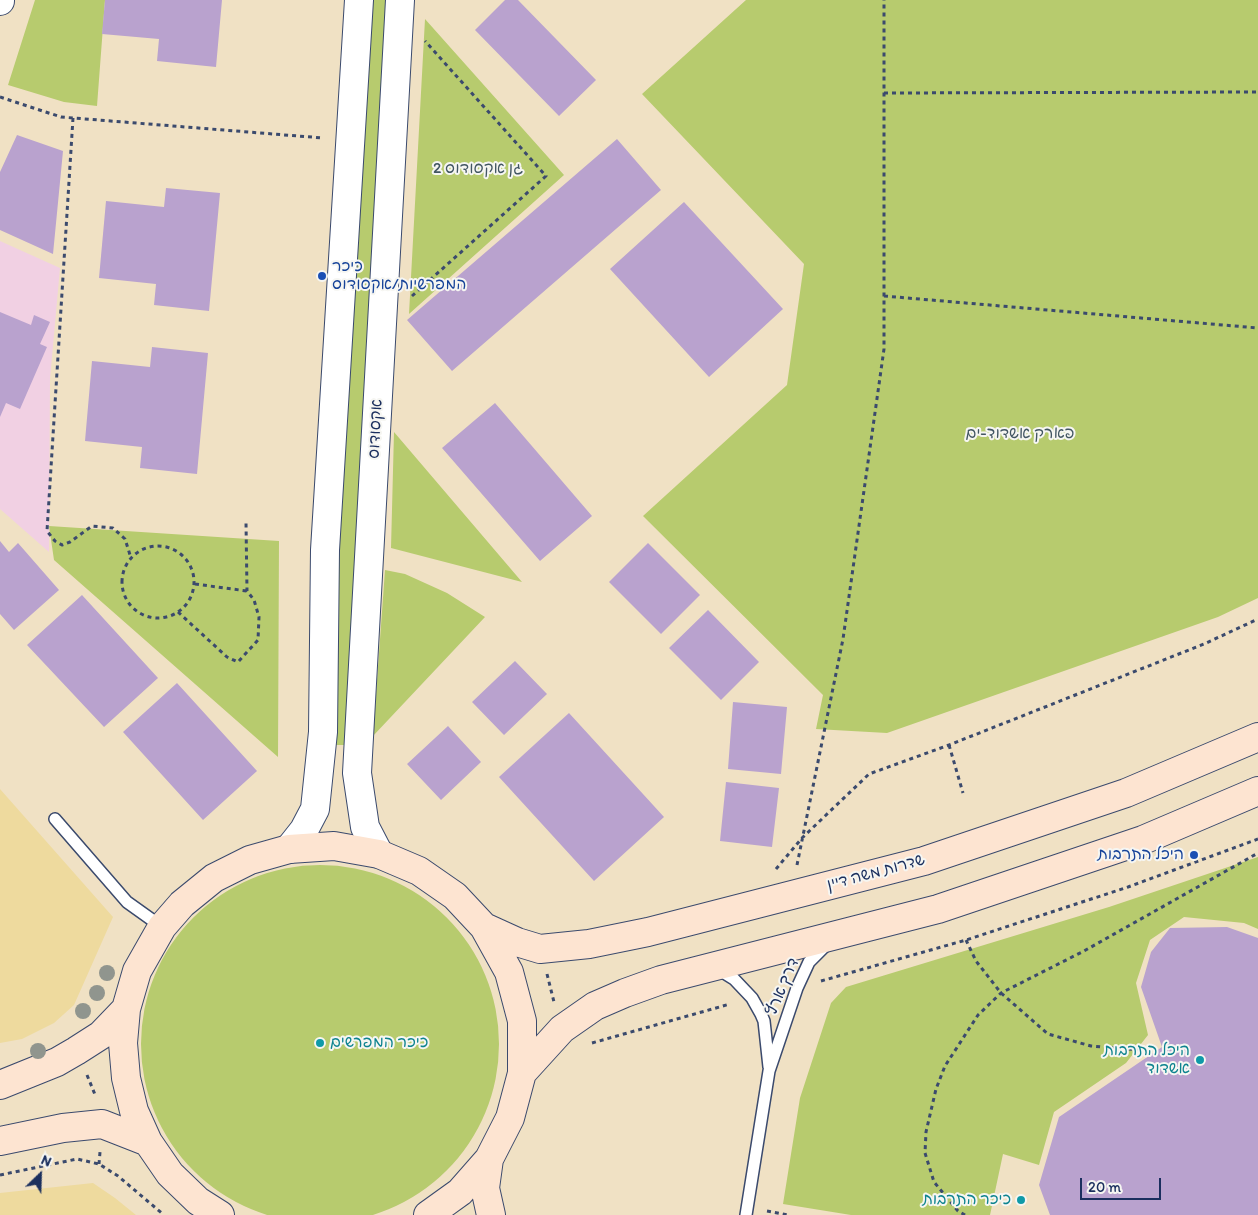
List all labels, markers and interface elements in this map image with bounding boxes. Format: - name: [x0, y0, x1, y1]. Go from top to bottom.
- park label: גן אקסודוס 2: [433, 159, 523, 179]
- place label: כיכר המפרשיות/אקסודוס: [332, 257, 466, 295]
- marker: כיכר המפרשיות/אקסודוס: [316, 270, 328, 282]
- street label: אקסודוס: [365, 399, 387, 459]
- park label: פארק אשדוד-ים: [966, 424, 1074, 444]
- place label: היכל התרבות: [1097, 845, 1184, 865]
- marker: היכל התרבות: [1188, 849, 1200, 861]
- street label: שדרות משה דיין: [825, 851, 927, 895]
- street label: דרך ארץ: [762, 955, 804, 1019]
- place label: כיכר המפרשים: [330, 1033, 428, 1053]
- marker: כיכר המפרשים: [314, 1037, 326, 1049]
- place label: היכל התרבות אשדוד: [1103, 1041, 1190, 1079]
- marker: היכל התרבות אשדוד: [1194, 1054, 1206, 1066]
- north arrow: [15, 1150, 65, 1200]
- text: N: [39, 1151, 54, 1171]
- scale bar: [1083, 1168, 1164, 1200]
- text: 20 m: [1088, 1178, 1121, 1196]
- place label: כיכר התרבות: [922, 1190, 1011, 1210]
- marker: כיכר התרבות: [1015, 1194, 1027, 1206]

